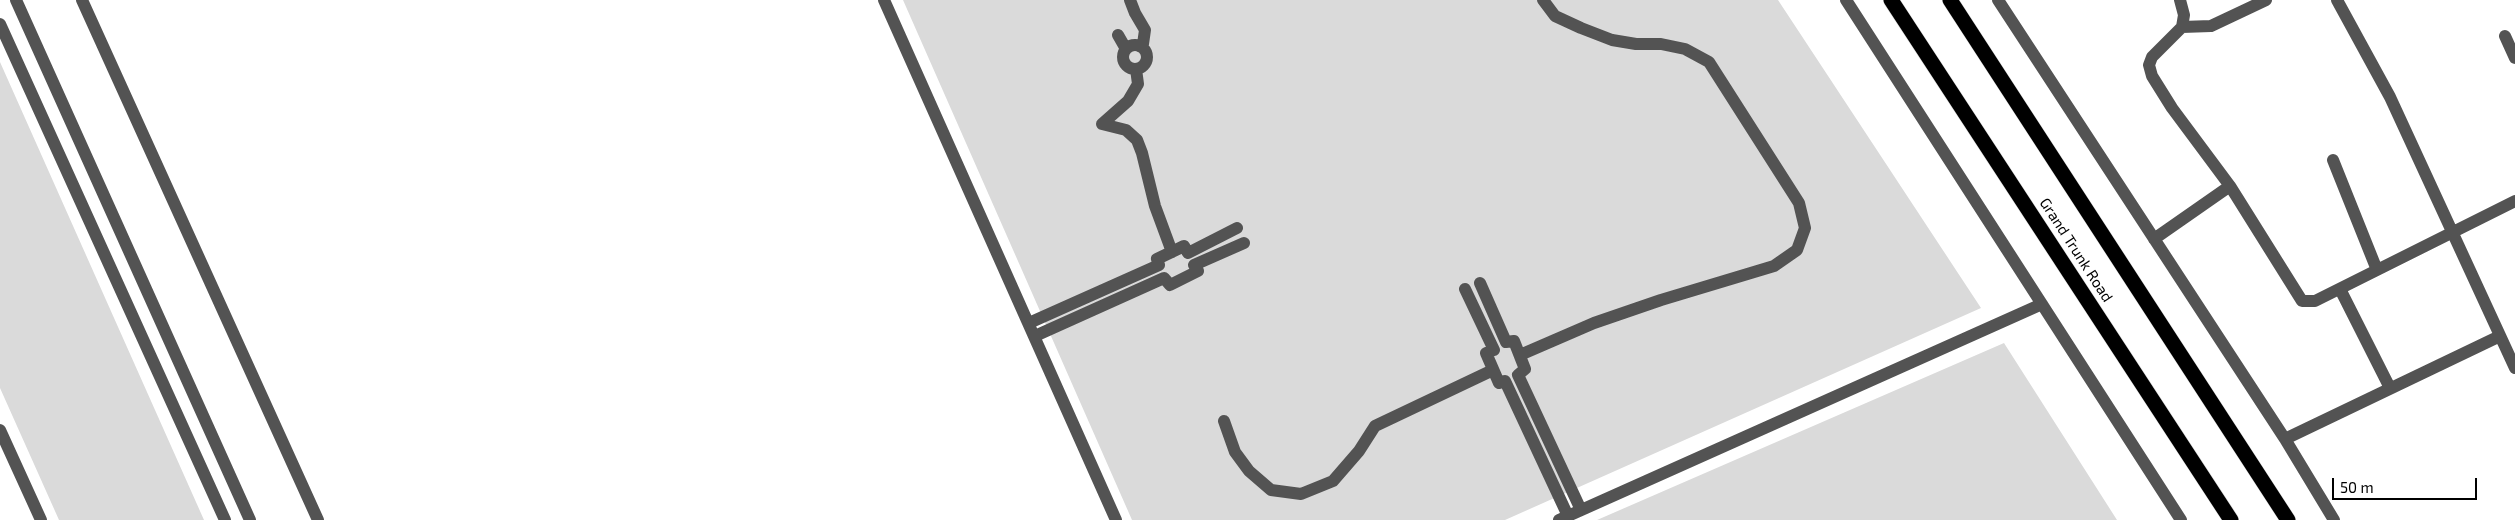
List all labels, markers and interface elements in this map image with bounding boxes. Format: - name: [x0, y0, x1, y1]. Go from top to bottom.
- street label: Grand Trunk Road: [2036, 195, 2116, 305]
- scale bar: [2335, 468, 2480, 500]
- text: 50 m: [2340, 478, 2374, 496]

